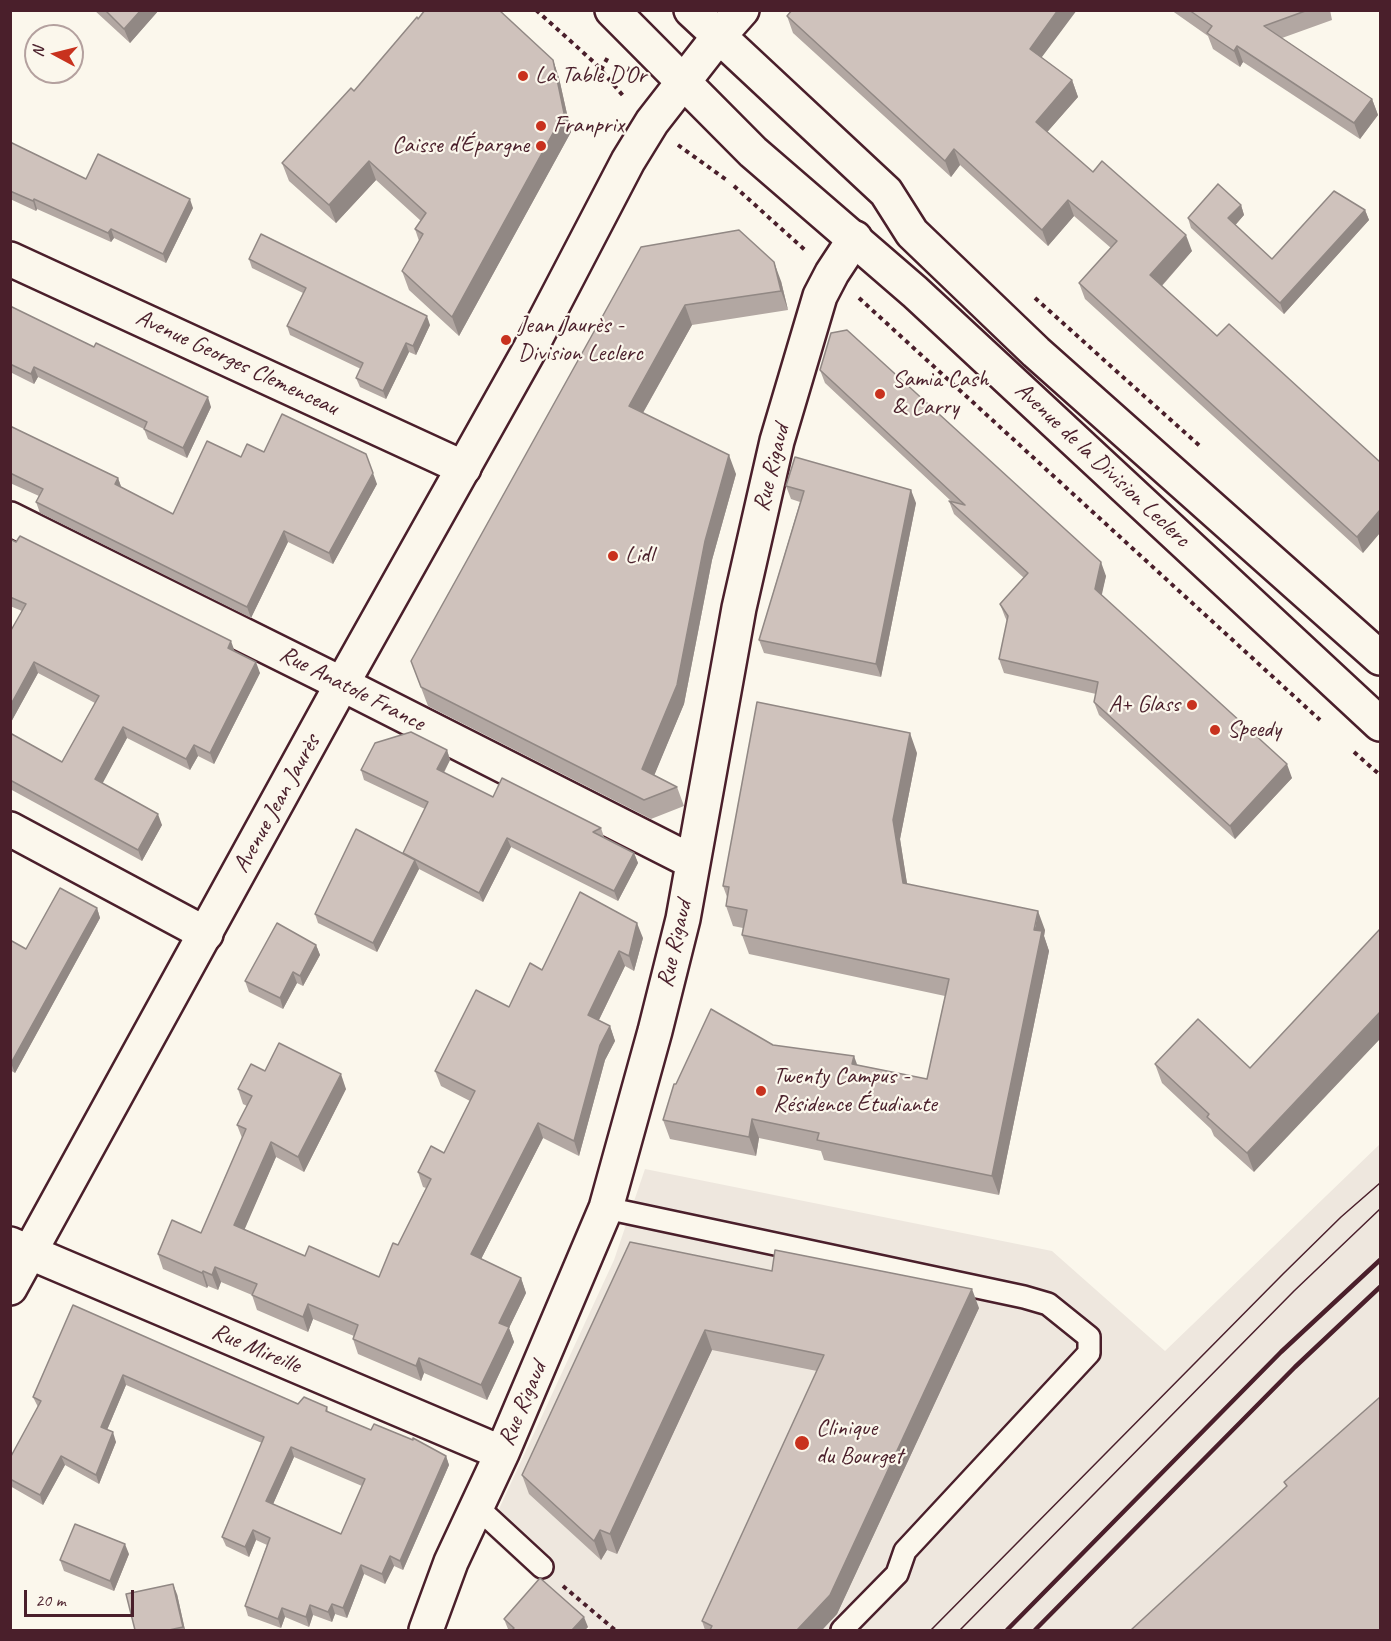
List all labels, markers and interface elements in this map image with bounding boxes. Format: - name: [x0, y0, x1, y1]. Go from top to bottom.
- north arrow: [24, 24, 84, 84]
- text: N: [28, 46, 49, 58]
- place label: La Table D'Or: [535, 62, 646, 90]
- marker: La Table D'Or: [516, 69, 530, 83]
- place label: Franprix: [553, 112, 624, 140]
- marker: Franprix: [534, 119, 548, 133]
- place label: Caisse d'Épargne: [392, 132, 529, 160]
- marker: Caisse d'Épargne: [534, 139, 548, 153]
- street label: Avenue Georges Clemenceau: [131, 303, 343, 423]
- place label: Jean Jaurès - Division Leclerc: [518, 312, 643, 368]
- marker: Jean Jaurès - Division Leclerc: [499, 333, 513, 347]
- place label: Samia Cash & Carry: [892, 366, 988, 422]
- street label: Avenue de la Division Leclerc: [1008, 376, 1196, 554]
- marker: Samia Cash & Carry: [873, 387, 887, 401]
- street label: Rue Rigaud: [747, 422, 797, 514]
- place label: Lidl: [625, 542, 653, 570]
- marker: Lidl: [606, 549, 620, 563]
- street label: Rue Anatole France: [275, 640, 429, 738]
- place label: A+ Glass: [1109, 691, 1180, 719]
- marker: A+ Glass: [1185, 698, 1199, 712]
- place label: Speedy: [1227, 716, 1281, 744]
- marker: Speedy: [1208, 723, 1222, 737]
- street label: Avenue Jean Jaurès: [227, 730, 327, 878]
- street label: Rue Rigaud: [651, 898, 699, 990]
- place label: Twenty Campus - Résidence Étudiante: [773, 1063, 937, 1119]
- marker: Twenty Campus - Résidence Étudiante: [754, 1084, 768, 1098]
- street label: Rue Mireille: [207, 1317, 305, 1381]
- street label: Rue Rigaud: [492, 1358, 554, 1450]
- place label: Clinique du Bourget: [816, 1415, 903, 1471]
- marker: Clinique du Bourget: [793, 1434, 811, 1452]
- scale bar: [27, 1578, 136, 1616]
- text: 20 m: [35, 1589, 66, 1611]

